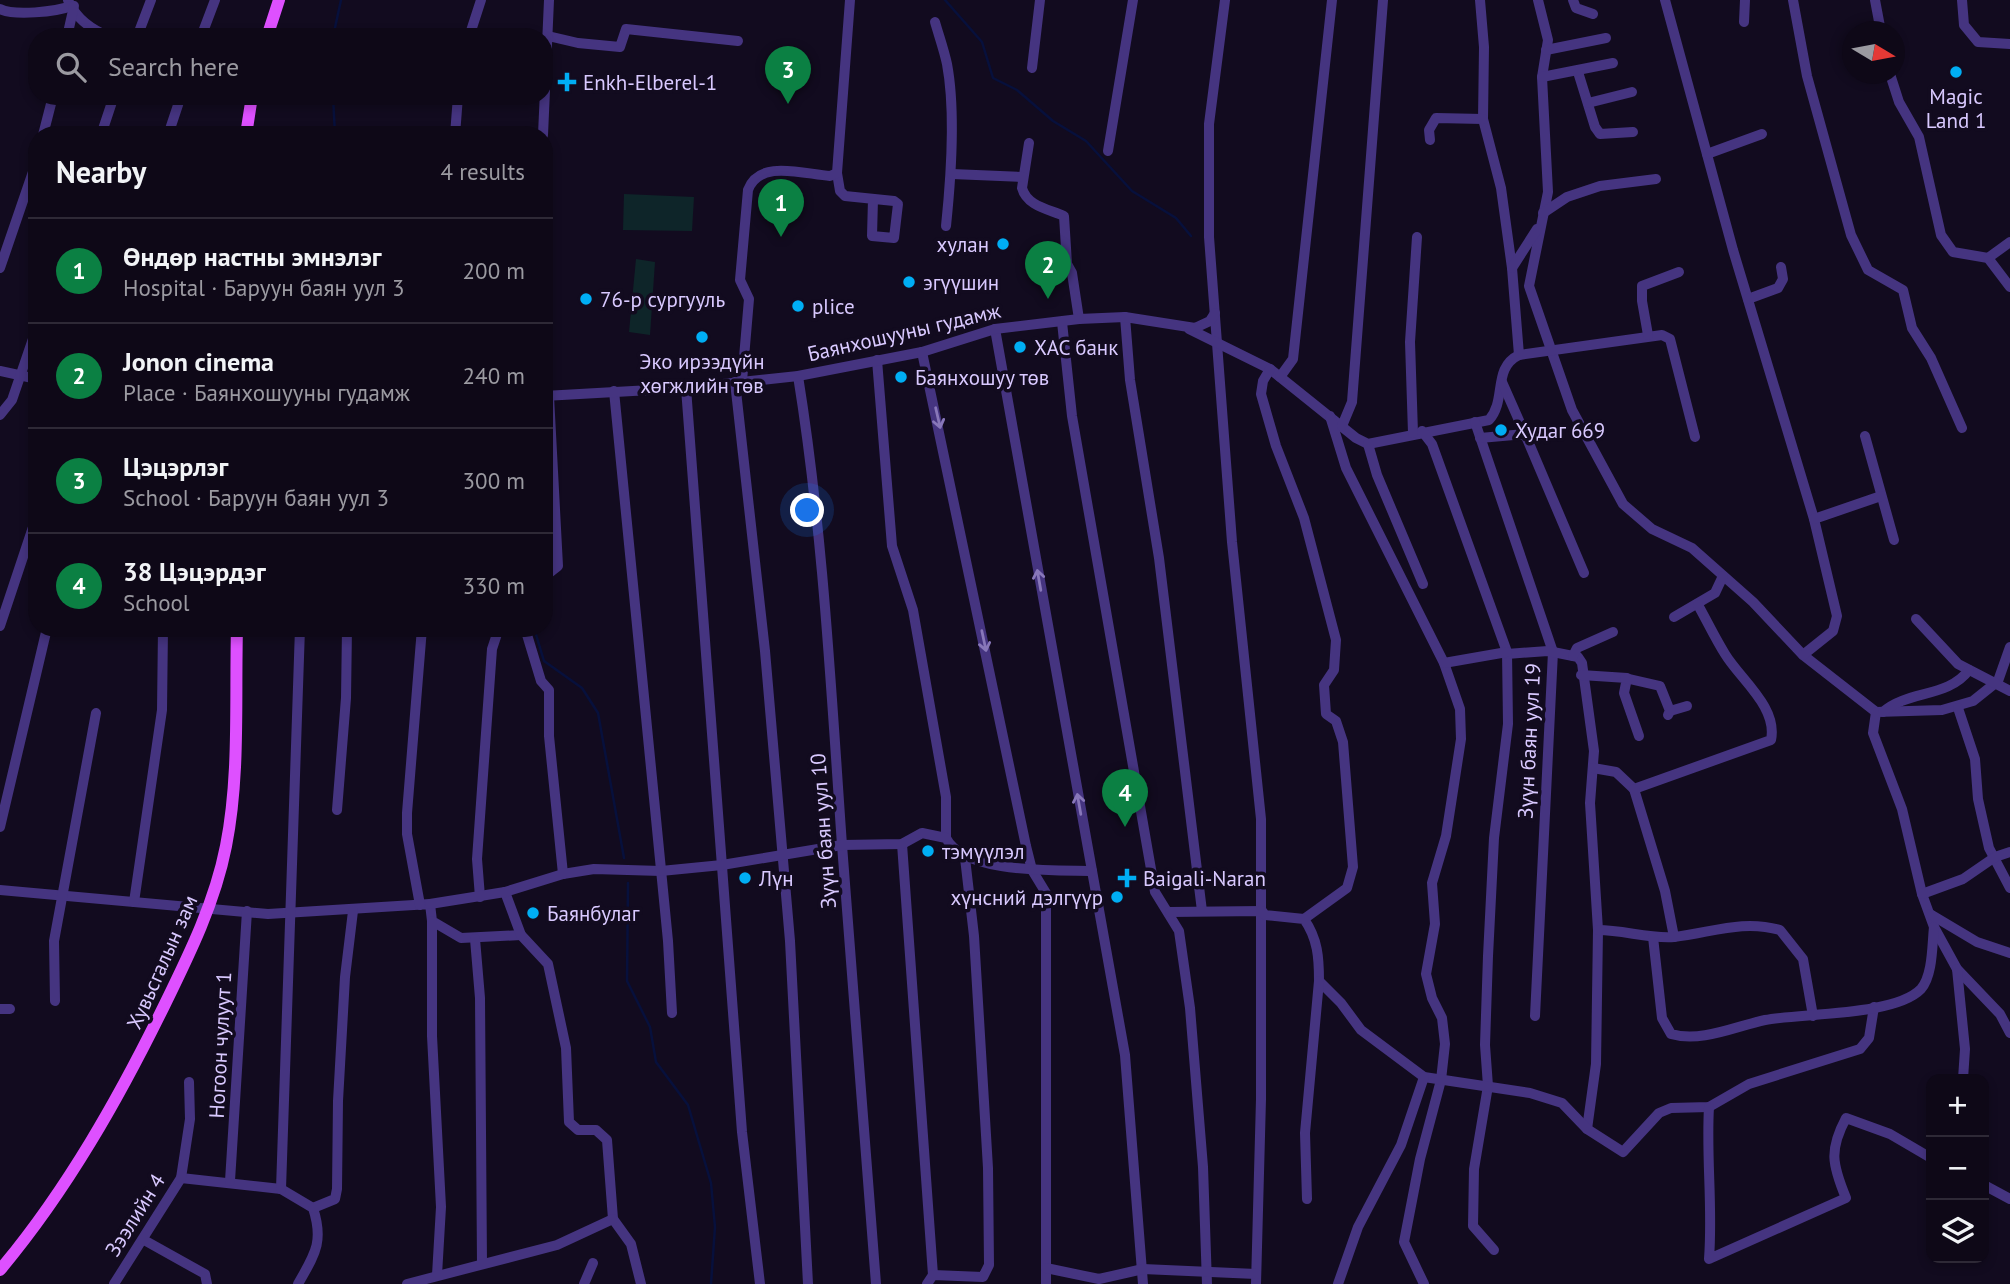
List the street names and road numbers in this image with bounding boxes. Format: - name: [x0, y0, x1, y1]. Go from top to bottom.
- street label: Баянхошууны гудамж: [805, 297, 1003, 367]
- street label: Зүүн баян уул 19: [1511, 663, 1547, 819]
- street label: Зүүн баян уул 10: [804, 752, 842, 910]
- street label: Хувьсгалын зам: [120, 891, 204, 1033]
- street label: Ногоон чулуут 1: [203, 971, 237, 1119]
- street label: Зээлийн 4: [99, 1169, 171, 1261]

